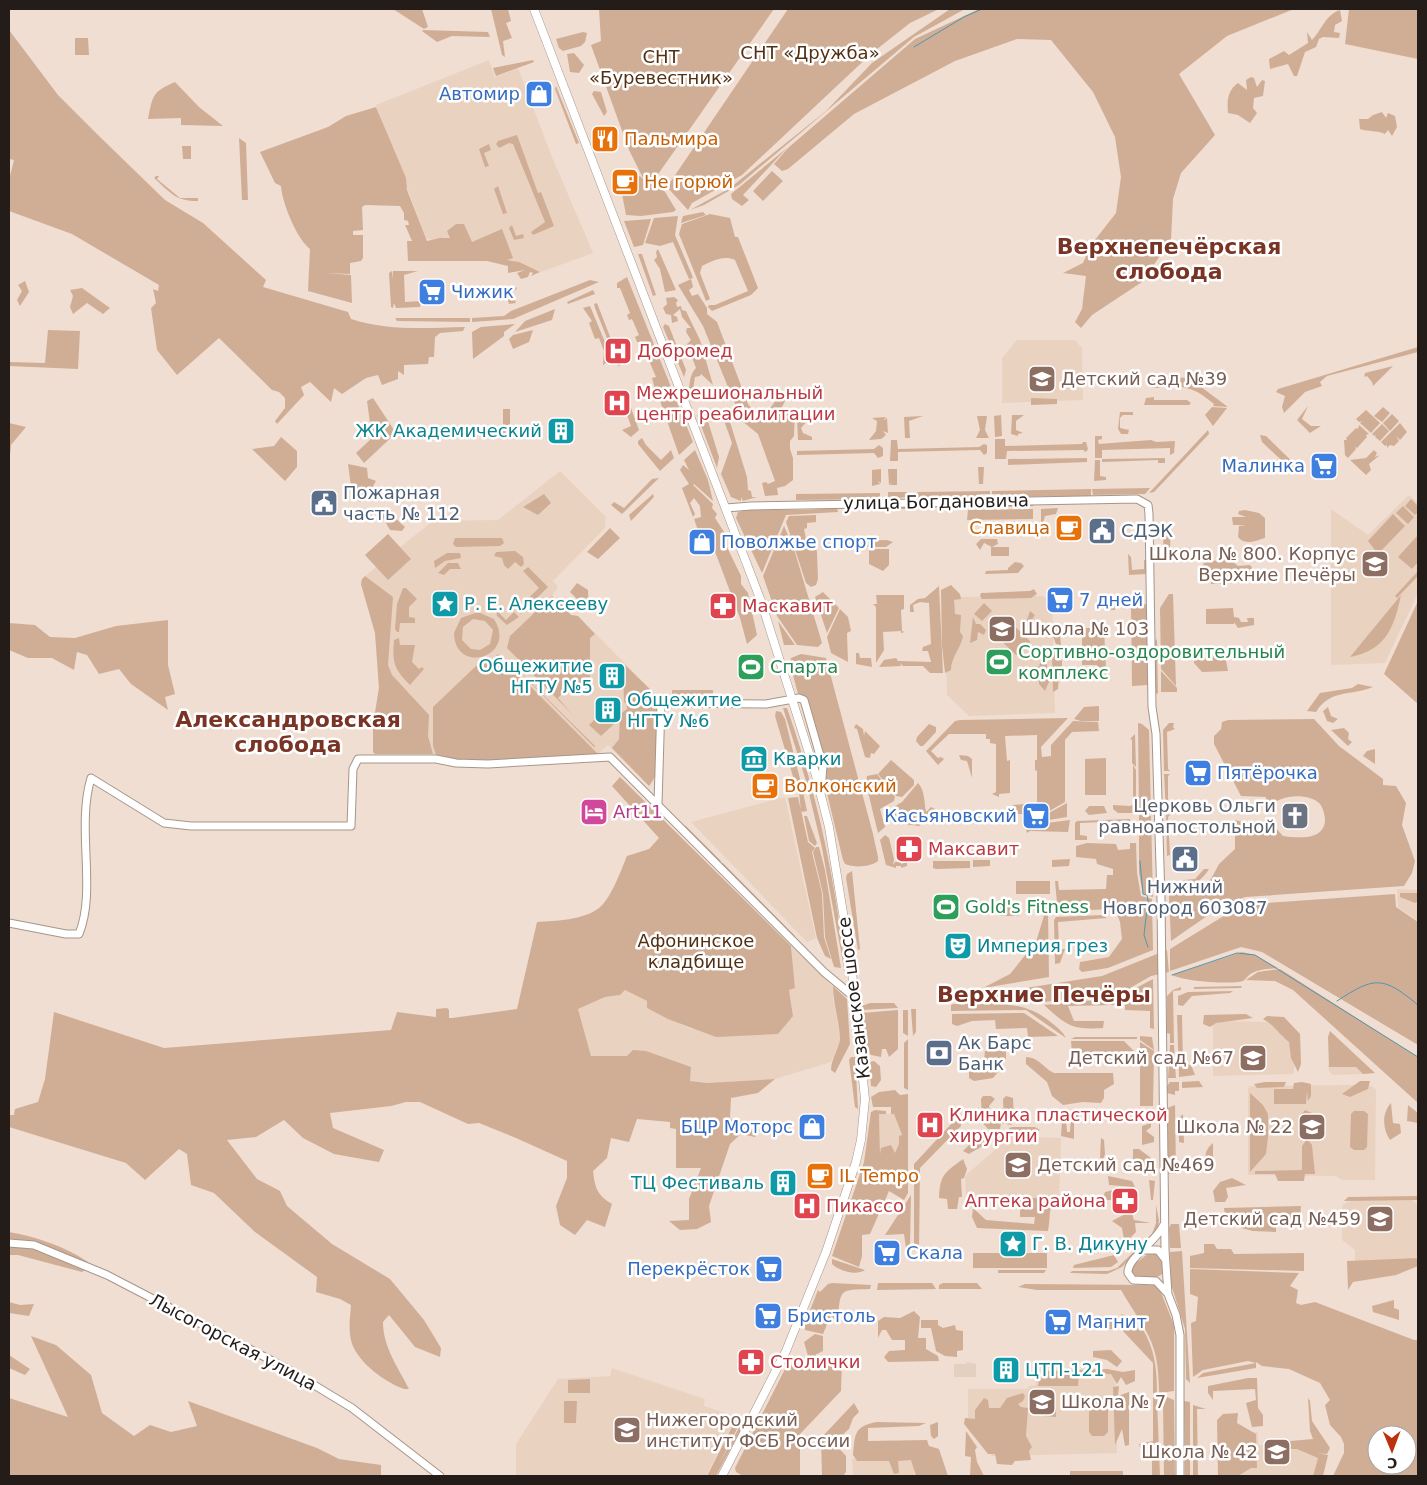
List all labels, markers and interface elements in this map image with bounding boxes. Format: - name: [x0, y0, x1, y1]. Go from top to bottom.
- park label: СНТ «Дружба»: [740, 42, 880, 63]
- park label: СНТ «Буревестник»: [589, 46, 733, 88]
- shop icon: Автомир: [524, 79, 554, 109]
- place label: Автомир: [439, 83, 520, 104]
- restaurant icon: Пальмира: [590, 124, 620, 154]
- place label: Пальмира: [624, 128, 718, 149]
- cafe icon: Не горюй: [610, 167, 640, 197]
- place label: Не горюй: [644, 171, 733, 192]
- district label: Верхнепечёрская слобода: [1057, 234, 1281, 284]
- supermarket icon: Чижик: [417, 277, 447, 307]
- place label: Чижик: [451, 281, 514, 302]
- hospital icon: Добромед: [603, 336, 633, 366]
- place label: Добромед: [637, 340, 733, 361]
- school or university icon: Детский сад №39: [1027, 364, 1057, 394]
- place label: Детский сад №39: [1061, 368, 1227, 389]
- place label: Межрешиональный центр реабилитации: [636, 382, 835, 424]
- hospital icon: Межрешиональный центр реабилитации: [602, 388, 632, 418]
- building icon: ЖК Академический: [546, 416, 576, 446]
- place label: ЖК Академический: [355, 420, 542, 441]
- supermarket icon: Малинка: [1309, 451, 1339, 481]
- place label: Малинка: [1222, 455, 1305, 476]
- place label: Пожарная часть № 112: [343, 482, 460, 524]
- public building icon: Пожарная часть № 112: [309, 488, 339, 518]
- street label: улица Богдановича: [843, 489, 1029, 514]
- cafe icon: Славица: [1054, 513, 1084, 543]
- public building icon: СДЭК: [1087, 516, 1117, 546]
- place label: Славица: [969, 517, 1050, 538]
- place label: СДЭК: [1121, 520, 1173, 541]
- shop icon: Поволжье спорт: [687, 527, 717, 557]
- place label: Поволжье спорт: [721, 531, 877, 552]
- place label: Школа № 800. Корпус Верхние Печёры: [1149, 543, 1356, 585]
- school or university icon: Школа № 800. Корпус Верхние Печёры: [1360, 549, 1390, 579]
- supermarket icon: 7 дней: [1045, 585, 1075, 615]
- place icon: Р. Е. Алексееву: [430, 589, 460, 619]
- place label: 7 дней: [1079, 589, 1143, 610]
- pharmacy icon: Маскавит: [708, 591, 738, 621]
- place label: Р. Е. Алексееву: [464, 593, 609, 614]
- place label: Маскавит: [742, 595, 833, 616]
- school or university icon: Школа № 103: [987, 614, 1017, 644]
- place label: Школа № 103: [1021, 618, 1149, 639]
- place label: Сортивно-оздоровительный комплекс: [1018, 641, 1285, 683]
- sports icon: Сортивно-оздоровительный комплекс: [984, 647, 1014, 677]
- sports icon: Спарта: [736, 652, 766, 682]
- place label: Общежитие НГТУ №5: [479, 655, 593, 697]
- place label: Спарта: [770, 656, 838, 677]
- building icon: Общежитие НГТУ №5: [597, 661, 627, 691]
- place label: Общежитие НГТУ №6: [627, 689, 741, 731]
- building icon: Общежитие НГТУ №6: [593, 695, 623, 725]
- district label: Александровская слобода: [175, 707, 401, 757]
- museum icon: Кварки: [739, 744, 769, 774]
- place label: Кварки: [773, 748, 841, 769]
- supermarket icon: Пятёрочка: [1183, 758, 1213, 788]
- place label: Пятёрочка: [1217, 762, 1318, 783]
- cafe icon: Волконский: [750, 771, 780, 801]
- place label: Волконский: [784, 775, 897, 796]
- place label: Церковь Ольги равноапостольной: [1098, 795, 1276, 837]
- hotel icon: Art11: [579, 797, 609, 827]
- place label: Art11: [613, 801, 663, 822]
- supermarket icon: Касьяновский: [1021, 801, 1051, 831]
- church icon: Церковь Ольги равноапостольной: [1280, 801, 1310, 831]
- place label: Касьяновский: [884, 805, 1017, 826]
- pharmacy icon: Максавит: [894, 834, 924, 864]
- place label: Максавит: [928, 838, 1019, 859]
- public building icon: Нижний Новгород 603087: [1170, 844, 1200, 874]
- place label: Нижний Новгород 603087: [1103, 876, 1267, 918]
- sports icon: Gold's Fitness: [931, 892, 961, 922]
- place label: Gold's Fitness: [965, 896, 1089, 917]
- street label: Казанское шоссе: [833, 916, 874, 1080]
- park label: Афонинское кладбище: [638, 930, 754, 972]
- theatre icon: Империя грез: [943, 931, 973, 961]
- place label: Империя грез: [977, 935, 1108, 956]
- district label: Верхние Печёры: [937, 982, 1151, 1007]
- place label: Ак Барс Банк: [958, 1032, 1032, 1074]
- bank icon: Ак Барс Банк: [924, 1038, 954, 1068]
- school or university icon: Детский сад №67: [1238, 1043, 1268, 1073]
- place label: Детский сад №67: [1068, 1047, 1234, 1068]
- place label: Клиника пластической хирургии: [949, 1104, 1168, 1146]
- hospital icon: Клиника пластической хирургии: [915, 1110, 945, 1140]
- shop icon: БЦР Моторс: [797, 1112, 827, 1142]
- school or university icon: Школа № 22: [1297, 1112, 1327, 1142]
- place label: БЦР Моторс: [681, 1116, 793, 1137]
- place label: Школа № 22: [1176, 1116, 1293, 1137]
- school or university icon: Детский сад №469: [1003, 1150, 1033, 1180]
- place label: Детский сад №469: [1037, 1154, 1215, 1175]
- cafe icon: IL Tempo: [805, 1161, 835, 1191]
- place label: IL Tempo: [839, 1165, 919, 1186]
- building icon: ТЦ Фестиваль: [768, 1168, 798, 1198]
- place label: ТЦ Фестиваль: [630, 1172, 764, 1193]
- pharmacy icon: Аптека района: [1110, 1186, 1140, 1216]
- place label: Аптека района: [965, 1190, 1106, 1211]
- hospital icon: Пикассо: [792, 1191, 822, 1221]
- place label: Пикассо: [826, 1195, 904, 1216]
- school or university icon: Детский сад №459: [1365, 1204, 1395, 1234]
- place label: Детский сад №459: [1183, 1208, 1361, 1229]
- place icon: Г. В. Дикуну: [998, 1229, 1028, 1259]
- place label: Г. В. Дикуну: [1032, 1233, 1148, 1254]
- supermarket icon: Скала: [872, 1238, 902, 1268]
- place label: Скала: [906, 1242, 963, 1263]
- supermarket icon: Перекрёсток: [754, 1254, 784, 1284]
- place label: Перекрёсток: [627, 1258, 750, 1279]
- street label: Лысогорская улица: [146, 1289, 320, 1395]
- supermarket icon: Бристоль: [753, 1301, 783, 1331]
- place label: Бристоль: [787, 1305, 876, 1326]
- supermarket icon: Магнит: [1043, 1307, 1073, 1337]
- place label: Магнит: [1077, 1311, 1147, 1332]
- pharmacy icon: Столички: [736, 1347, 766, 1377]
- place label: Столички: [770, 1351, 860, 1372]
- building icon: ЦТП-121: [991, 1355, 1021, 1385]
- place label: ЦТП-121: [1025, 1359, 1104, 1380]
- school or university icon: Школа № 7: [1027, 1387, 1057, 1417]
- place label: Школа № 7: [1061, 1391, 1166, 1412]
- place label: Нижегородский институт ФСБ России: [646, 1409, 850, 1451]
- school or university icon: Нижегородский институт ФСБ России: [612, 1415, 642, 1445]
- north arrow: [1367, 1425, 1417, 1475]
- school or university icon: Школа № 42: [1262, 1437, 1292, 1467]
- place label: Школа № 42: [1141, 1441, 1258, 1462]
- text: С: [1387, 1455, 1398, 1471]

